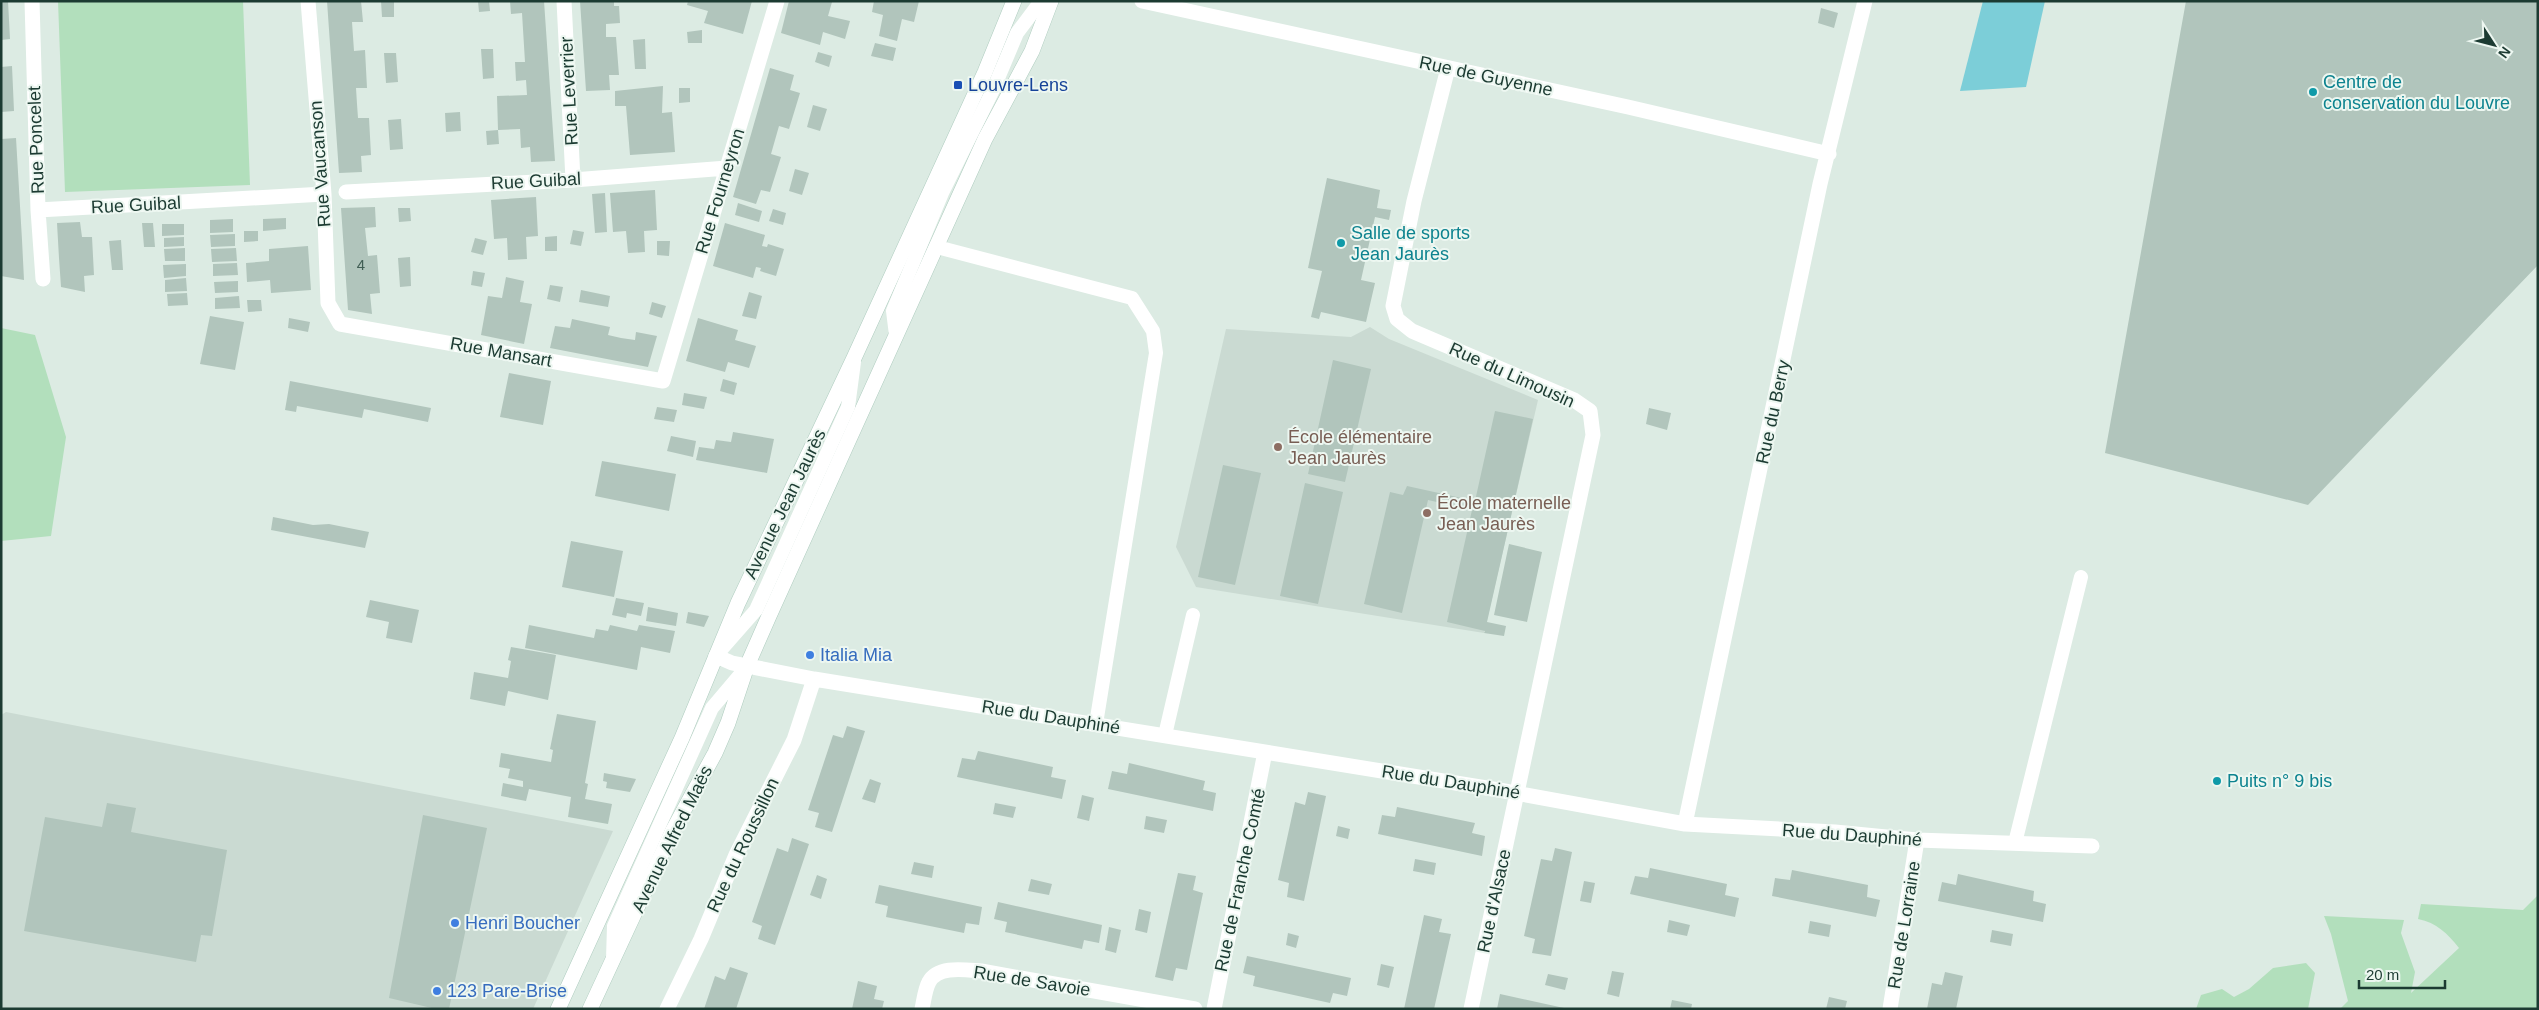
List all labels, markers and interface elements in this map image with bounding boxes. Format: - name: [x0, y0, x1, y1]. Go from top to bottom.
- north arrow: [2469, 20, 2519, 70]
- street label: Rue Leverrier: [556, 36, 582, 146]
- text: N: [2495, 44, 2514, 61]
- street label: Rue de Guyenne: [1417, 52, 1555, 100]
- place label: Centre de conservation du Louvre: [2323, 72, 2510, 113]
- place label: Louvre-Lens: [968, 75, 1068, 95]
- marker: Louvre-Lens: [952, 79, 964, 91]
- street label: Rue Poncelet: [24, 86, 48, 194]
- marker: Centre de conservation du Louvre: [2307, 86, 2319, 98]
- street label: Rue Vaucanson: [306, 100, 334, 228]
- street label: Rue Fourneyron: [691, 126, 749, 256]
- street label: Rue Guibal: [491, 169, 581, 193]
- street label: Rue Guibal: [91, 193, 181, 217]
- place label: Salle de sports Jean Jaurès: [1351, 223, 1470, 264]
- marker: Salle de sports Jean Jaurès: [1335, 237, 1347, 249]
- house number: 4: [357, 256, 365, 273]
- street label: Rue Mansart: [449, 333, 553, 371]
- street label: Rue du Limousin: [1446, 338, 1578, 412]
- street label: Rue du Berry: [1752, 358, 1794, 466]
- street label: Avenue Jean Jaurès: [740, 426, 830, 582]
- place label: École élémentaire Jean Jaurès: [1288, 427, 1432, 468]
- marker: École élémentaire Jean Jaurès: [1272, 441, 1284, 453]
- place label: École maternelle Jean Jaurès: [1437, 493, 1571, 534]
- marker: École maternelle Jean Jaurès: [1421, 507, 1433, 519]
- place label: Italia Mia: [820, 645, 893, 665]
- marker: Italia Mia: [804, 649, 816, 661]
- street label: Rue du Dauphiné: [980, 696, 1122, 738]
- street label: Rue du Dauphiné: [1380, 761, 1522, 803]
- street label: Avenue Alfred Maës: [628, 762, 716, 916]
- place label: Puits n° 9 bis: [2227, 771, 2332, 791]
- street label: Rue du Roussillon: [703, 775, 783, 915]
- marker: Puits n° 9 bis: [2211, 775, 2223, 787]
- street label: Rue de Franche Comté: [1211, 786, 1269, 974]
- street label: Rue du Dauphiné: [1781, 820, 1923, 850]
- street label: Rue d'Alsace: [1473, 847, 1515, 955]
- street label: Rue de Lorraine: [1884, 860, 1924, 990]
- place label: Henri Boucher: [465, 913, 580, 933]
- marker: Henri Boucher: [449, 917, 461, 929]
- scale bar: [2359, 958, 2445, 990]
- street label: Rue de Savoie: [972, 962, 1092, 1000]
- text: 20 m: [2366, 966, 2399, 983]
- place label: 123 Pare-Brise: [447, 981, 567, 1001]
- marker: 123 Pare-Brise: [431, 985, 443, 997]

